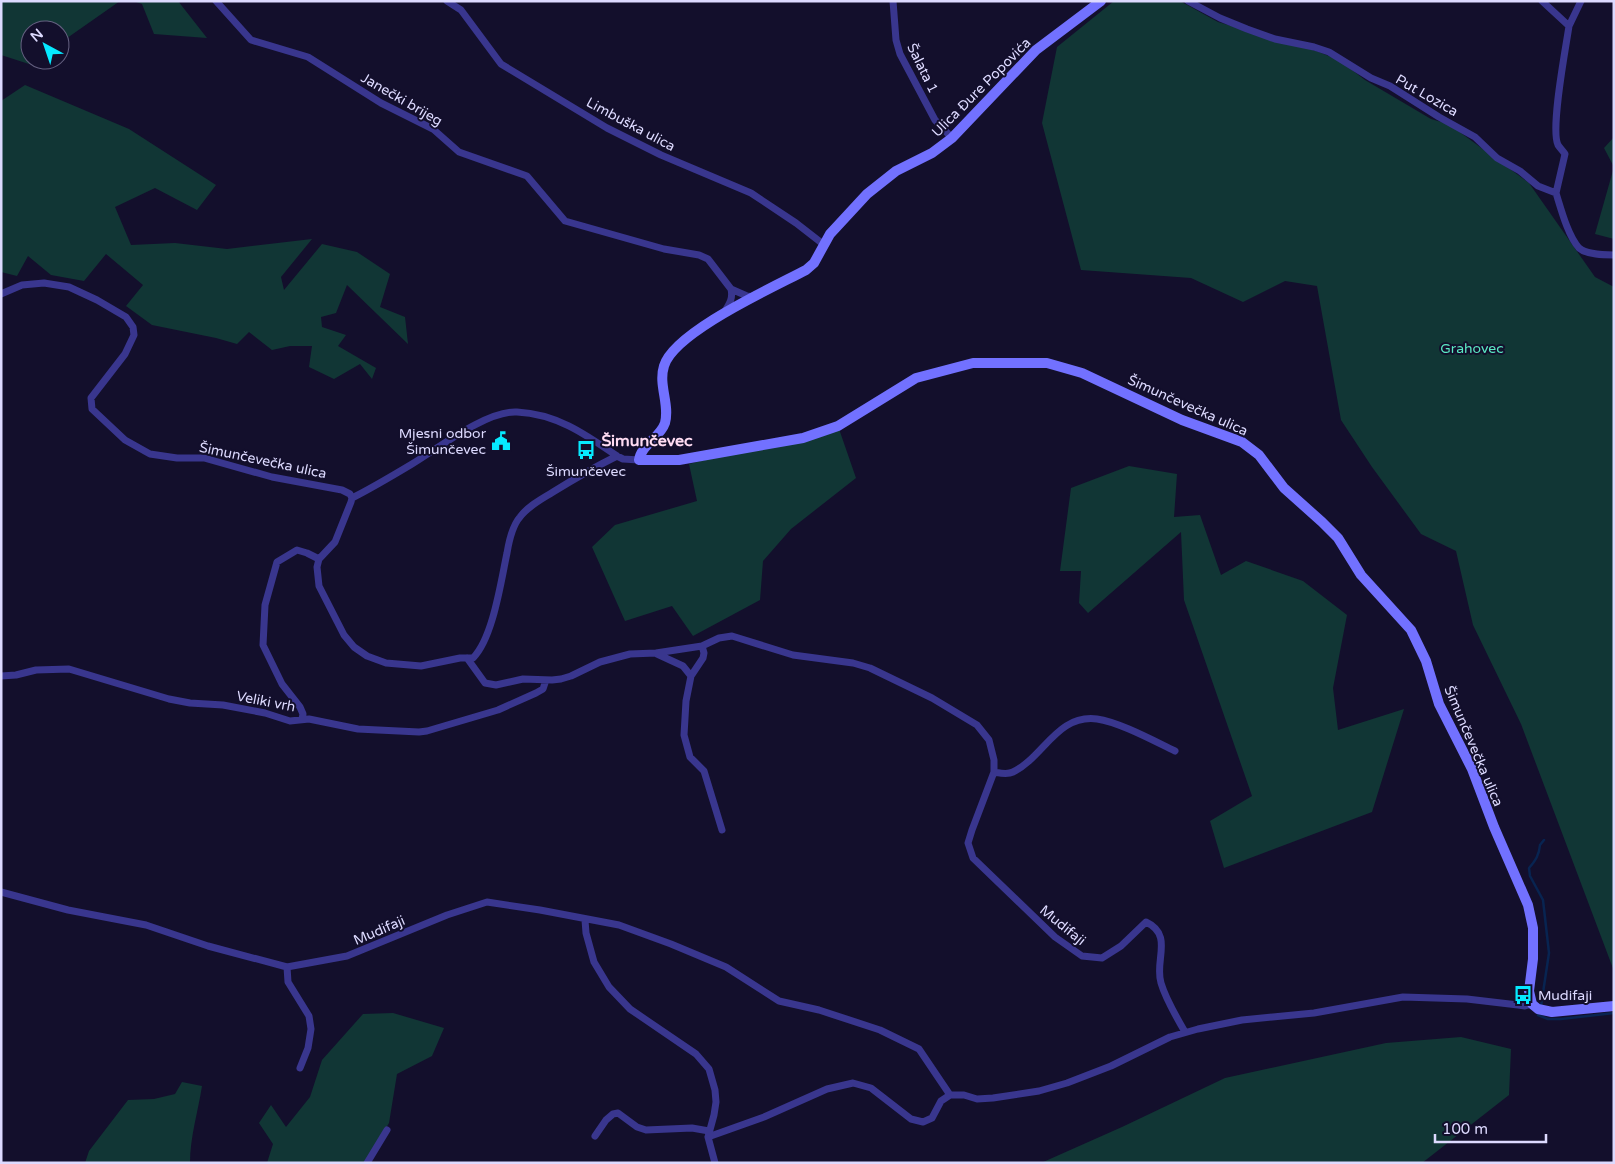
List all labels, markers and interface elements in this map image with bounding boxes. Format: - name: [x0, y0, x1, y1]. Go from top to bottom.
- north arrow: [20, 20, 70, 70]
- text: N: [27, 25, 47, 46]
- street label: Ulica Đure Popovića: [928, 34, 1034, 140]
- street label: Šalata 1: [903, 41, 942, 96]
- street label: Janečki brijeg: [358, 69, 445, 130]
- street label: Put Lozica: [1393, 71, 1461, 120]
- street label: Limbuška ulica: [583, 94, 678, 155]
- park label: Grahovec: [1440, 340, 1504, 357]
- street label: Šimunčevečka ulica: [1125, 371, 1250, 440]
- place label: Mjesni odbor Šimunčevec: [399, 425, 487, 458]
- public building icon: Mjesni odbor Šimunčevec: [490, 430, 512, 452]
- district label: Šimunčevec: [601, 431, 693, 451]
- street label: Šimunčevečka ulica: [198, 439, 328, 482]
- bus stop icon: Šimunčevec: [575, 439, 597, 461]
- place label: Šimunčevec: [546, 463, 626, 480]
- street label: Šimunčevečka ulica: [1440, 683, 1507, 809]
- street label: Veliki vrh: [235, 687, 297, 716]
- street label: Mudifaji: [1036, 902, 1089, 949]
- street label: Mudifaji: [351, 912, 407, 949]
- bus stop icon: Mudifaji: [1512, 984, 1534, 1006]
- place label: Mudifaji: [1538, 987, 1592, 1004]
- scale bar: [1435, 1112, 1546, 1144]
- text: 100 m: [1442, 1120, 1488, 1138]

